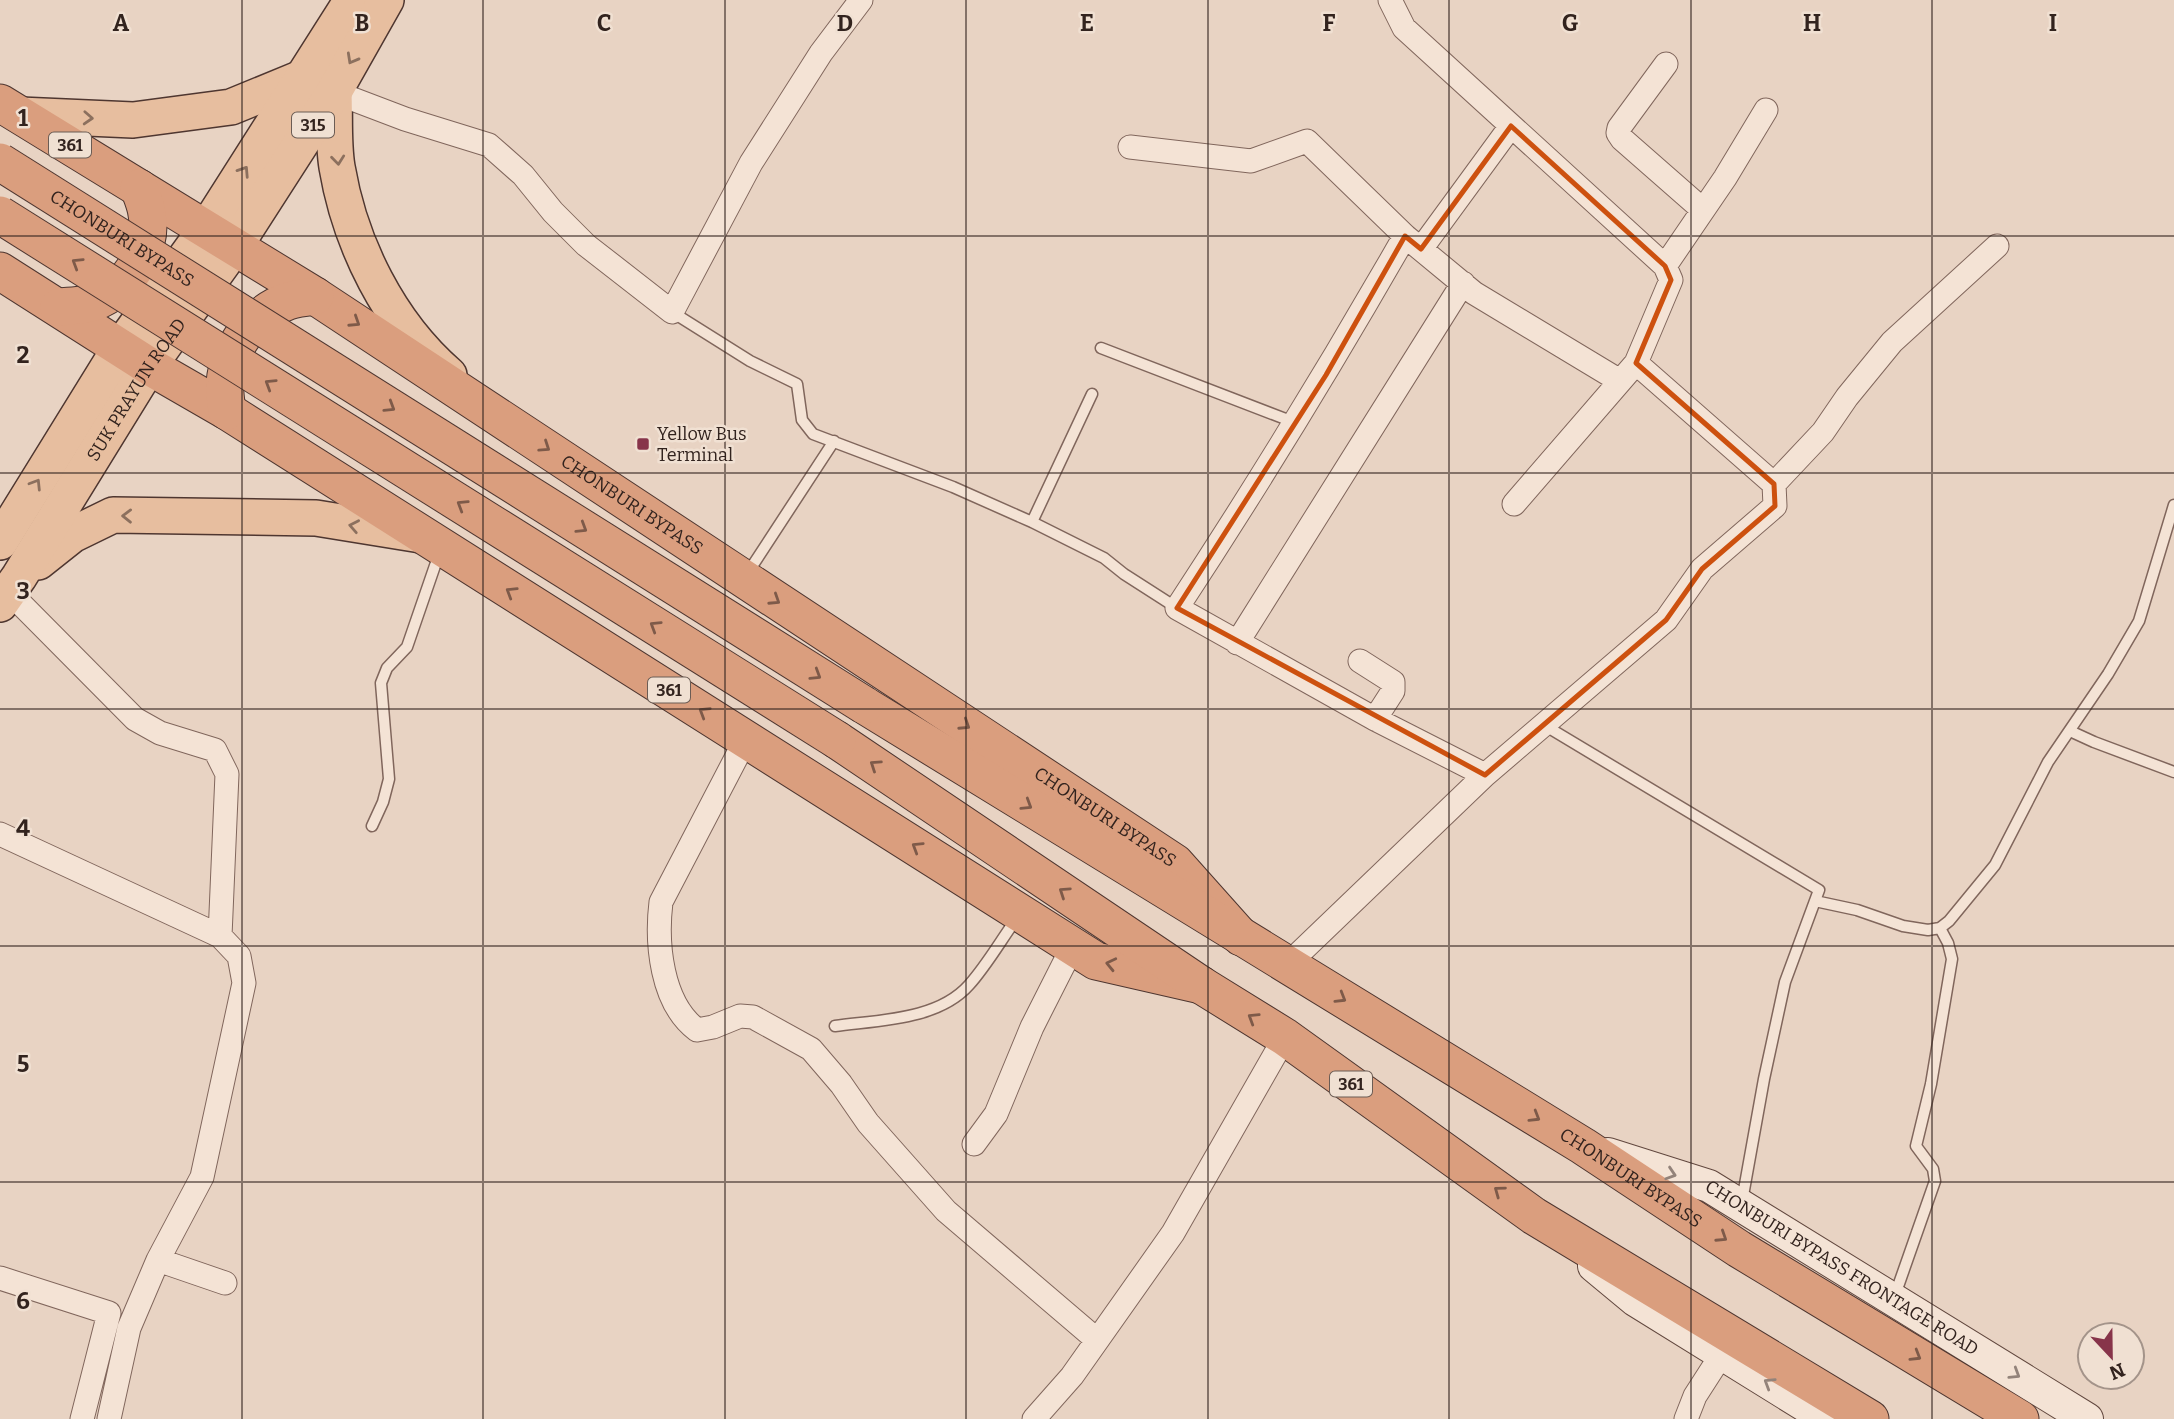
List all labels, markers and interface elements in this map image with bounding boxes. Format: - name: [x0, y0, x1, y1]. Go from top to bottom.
- text: A: [113, 9, 130, 37]
- text: B: [355, 9, 369, 37]
- text: C: [597, 9, 611, 37]
- text: D: [837, 9, 853, 37]
- text: E: [1080, 9, 1094, 37]
- text: F: [1323, 9, 1336, 37]
- text: G: [1562, 9, 1579, 37]
- text: H: [1803, 9, 1821, 37]
- text: I: [2049, 9, 2057, 37]
- one-way arrow: [347, 52, 360, 65]
- text: 1: [18, 104, 28, 132]
- one-way arrow: [83, 110, 94, 125]
- road number: 315: [292, 113, 334, 138]
- road number: 361: [49, 132, 91, 158]
- one-way arrow: [330, 155, 345, 166]
- one-way arrow: [235, 165, 248, 178]
- street label: CHONBURI BYPASS: [46, 185, 198, 292]
- one-way arrow: [71, 259, 84, 272]
- one-way arrow: [347, 313, 360, 326]
- street label: SUK PRAYUN ROAD: [82, 314, 191, 465]
- text: 2: [17, 341, 30, 369]
- one-way arrow: [264, 380, 277, 393]
- one-way arrow: [382, 398, 395, 411]
- place label: Yellow Bus Terminal: [657, 423, 746, 466]
- marker: Yellow Bus Terminal: [635, 436, 651, 452]
- one-way arrow: [537, 439, 550, 452]
- street label: CHONBURI BYPASS: [557, 450, 707, 560]
- one-way arrow: [28, 479, 41, 492]
- one-way arrow: [457, 500, 470, 513]
- one-way arrow: [121, 508, 132, 524]
- one-way arrow: [348, 519, 360, 534]
- one-way arrow: [575, 519, 588, 532]
- text: 3: [16, 577, 30, 605]
- one-way arrow: [506, 587, 519, 600]
- one-way arrow: [767, 592, 780, 604]
- one-way arrow: [650, 621, 663, 634]
- one-way arrow: [809, 666, 822, 679]
- road number: 361: [648, 678, 690, 702]
- one-way arrow: [699, 708, 712, 721]
- one-way arrow: [957, 717, 970, 729]
- one-way arrow: [869, 760, 882, 773]
- street label: CHONBURI BYPASS: [1030, 762, 1181, 872]
- one-way arrow: [1019, 796, 1032, 809]
- text: 4: [16, 814, 30, 842]
- one-way arrow: [912, 843, 925, 855]
- one-way arrow: [1058, 887, 1071, 900]
- one-way arrow: [1105, 958, 1117, 972]
- one-way arrow: [1333, 989, 1346, 1002]
- one-way arrow: [1248, 1013, 1261, 1026]
- text: 5: [17, 1050, 29, 1078]
- road number: 361: [1330, 1072, 1372, 1096]
- one-way arrow: [1527, 1108, 1540, 1121]
- street label: CHONBURI BYPASS: [1556, 1123, 1706, 1233]
- one-way arrow: [1665, 1166, 1677, 1180]
- street label: CHONBURI BYPASS FRONTAGE ROAD: [1701, 1175, 1983, 1360]
- one-way arrow: [1494, 1187, 1507, 1199]
- one-way arrow: [1714, 1229, 1727, 1242]
- text: 6: [16, 1287, 30, 1315]
- north arrow: [2076, 1321, 2146, 1391]
- one-way arrow: [1908, 1348, 1921, 1361]
- text: N: [2106, 1358, 2128, 1385]
- one-way arrow: [2008, 1366, 2021, 1379]
- one-way arrow: [1763, 1378, 1776, 1391]

